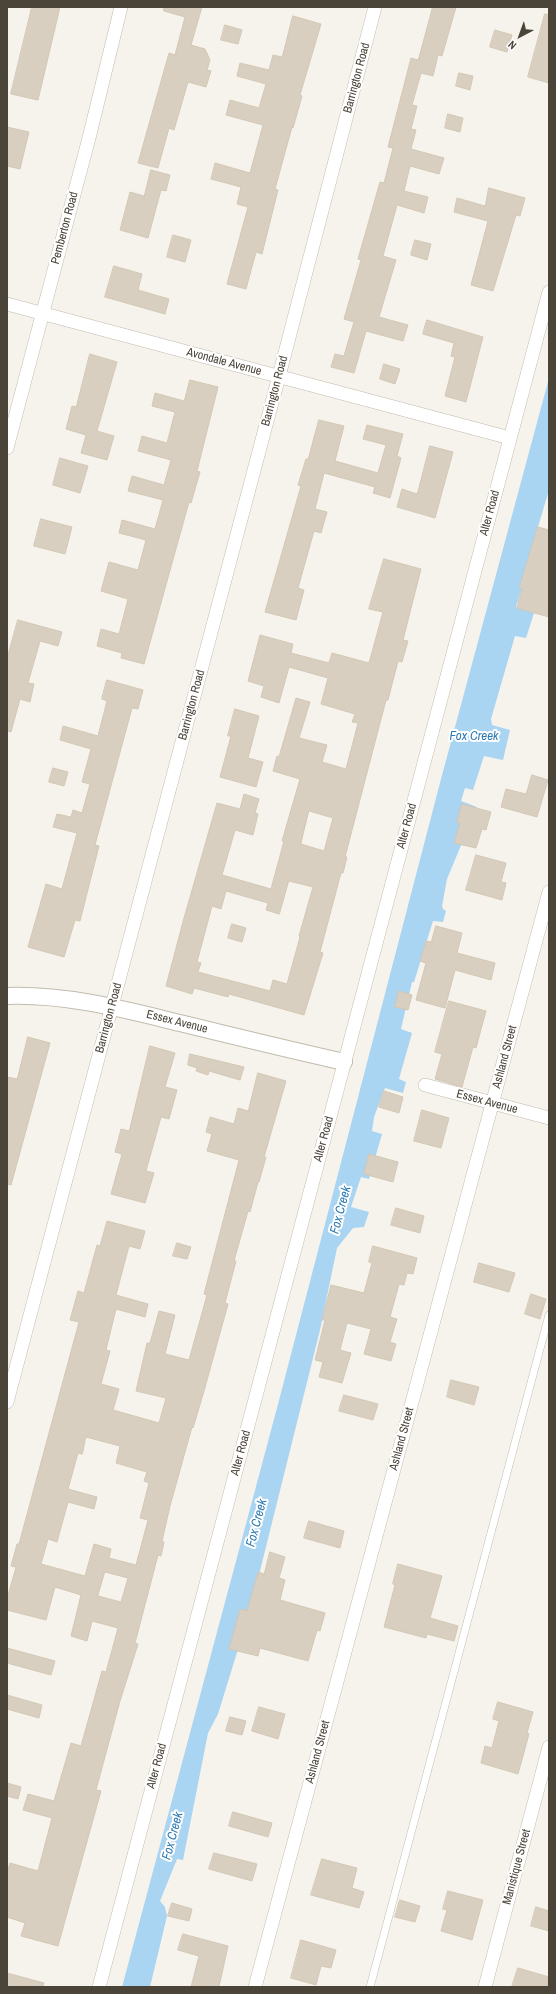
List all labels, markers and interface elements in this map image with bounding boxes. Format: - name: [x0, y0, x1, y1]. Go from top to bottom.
- north arrow: [500, 16, 540, 56]
- text: N: [505, 38, 519, 52]
- street label: Barrington Road: [341, 41, 373, 115]
- street label: Pemberton Road: [48, 190, 82, 266]
- street label: Avondale Avenue: [185, 345, 263, 379]
- street label: Barrington Road: [259, 354, 291, 428]
- street label: Alter Road: [477, 489, 503, 537]
- street label: Barrington Road: [176, 668, 208, 742]
- water label: Fox Creek: [450, 729, 498, 745]
- street label: Alter Road: [394, 802, 420, 850]
- street label: Barrington Road: [93, 981, 125, 1055]
- street label: Essex Avenue: [145, 1007, 209, 1037]
- street label: Ashland Street: [490, 1024, 520, 1090]
- street label: Essex Avenue: [455, 1087, 519, 1117]
- street label: Alter Road: [311, 1115, 337, 1163]
- water label: Fox Creek: [327, 1184, 355, 1236]
- street label: Ashland Street: [387, 1406, 417, 1472]
- street label: Alter Road: [228, 1429, 254, 1477]
- water label: Fox Creek: [243, 1497, 271, 1549]
- street label: Ashland Street: [303, 1719, 333, 1785]
- street label: Alter Road: [144, 1742, 170, 1790]
- water label: Fox Creek: [159, 1810, 187, 1862]
- street label: Manistique Street: [500, 1828, 534, 1906]

